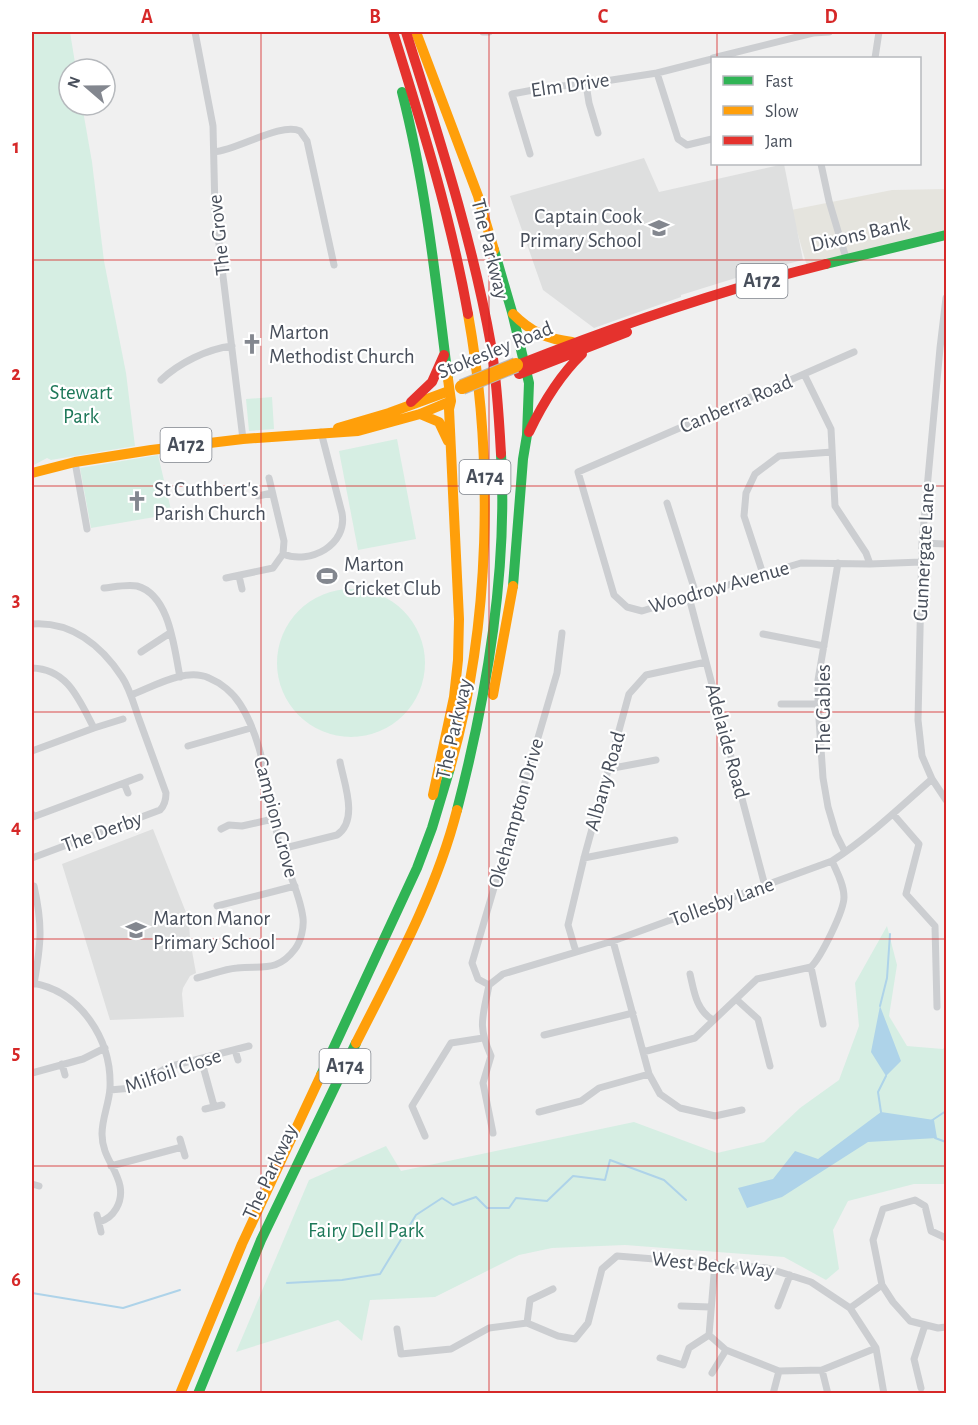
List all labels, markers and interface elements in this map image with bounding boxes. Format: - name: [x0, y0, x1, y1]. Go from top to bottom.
- text: A: [141, 7, 153, 27]
- text: B: [369, 7, 381, 27]
- text: C: [598, 7, 609, 27]
- text: D: [824, 7, 838, 27]
- north arrow: [57, 57, 117, 117]
- legend: [711, 57, 921, 165]
- street label: Elm Drive: [529, 69, 611, 101]
- text: Fast: [765, 73, 793, 91]
- text: N: [64, 74, 83, 90]
- text: Slow: [765, 103, 798, 121]
- text: Jam: [765, 133, 793, 151]
- text: 1: [12, 137, 20, 157]
- street label: The Grove: [204, 193, 234, 277]
- street label: The Parkway: [467, 197, 513, 301]
- place label: Captain Cook Primary School: [519, 206, 642, 251]
- street label: Dixons Bank: [809, 212, 912, 256]
- school or university icon: Captain Cook Primary School: [647, 216, 671, 240]
- road number: A172: [736, 264, 788, 298]
- street label: Stokesley Road: [434, 317, 556, 383]
- place label: Marton Methodist Church: [269, 322, 415, 367]
- church icon: Marton Methodist Church: [240, 332, 264, 356]
- text: 2: [11, 364, 21, 384]
- street label: Canberra Road: [677, 371, 795, 437]
- park label: Stewart Park: [50, 382, 113, 427]
- road number: A172: [160, 428, 212, 462]
- road number: A174: [460, 460, 510, 494]
- place label: St Cuthbert's Parish Church: [154, 479, 266, 524]
- street label: Gunnergate Lane: [910, 482, 938, 622]
- church icon: St Cuthbert's Parish Church: [125, 489, 149, 513]
- place label: Marton Cricket Club: [344, 554, 441, 599]
- street label: Woodrow Avenue: [646, 557, 792, 617]
- sports icon: Marton Cricket Club: [315, 564, 339, 588]
- text: 3: [12, 590, 20, 610]
- street label: The Gables: [813, 664, 834, 754]
- street label: The Parkway: [432, 677, 476, 781]
- street label: Adelaide Road: [702, 681, 752, 801]
- street label: Albany Road: [581, 729, 629, 833]
- street label: Okehampton Drive: [485, 736, 547, 890]
- street label: Campion Grove: [250, 754, 302, 880]
- street label: The Derby: [59, 808, 145, 856]
- text: 4: [11, 817, 21, 837]
- street label: Tollesby Lane: [667, 874, 777, 930]
- place label: Marton Manor Primary School: [153, 908, 276, 953]
- school or university icon: Marton Manor Primary School: [124, 918, 148, 942]
- text: 5: [12, 1043, 20, 1063]
- street label: Milfoil Close: [122, 1045, 224, 1097]
- road number: A174: [320, 1049, 370, 1083]
- street label: The Parkway: [239, 1121, 301, 1223]
- park label: Fairy Dell Park: [308, 1220, 424, 1241]
- street label: West Beck Way: [651, 1248, 775, 1282]
- text: 6: [11, 1270, 21, 1290]

